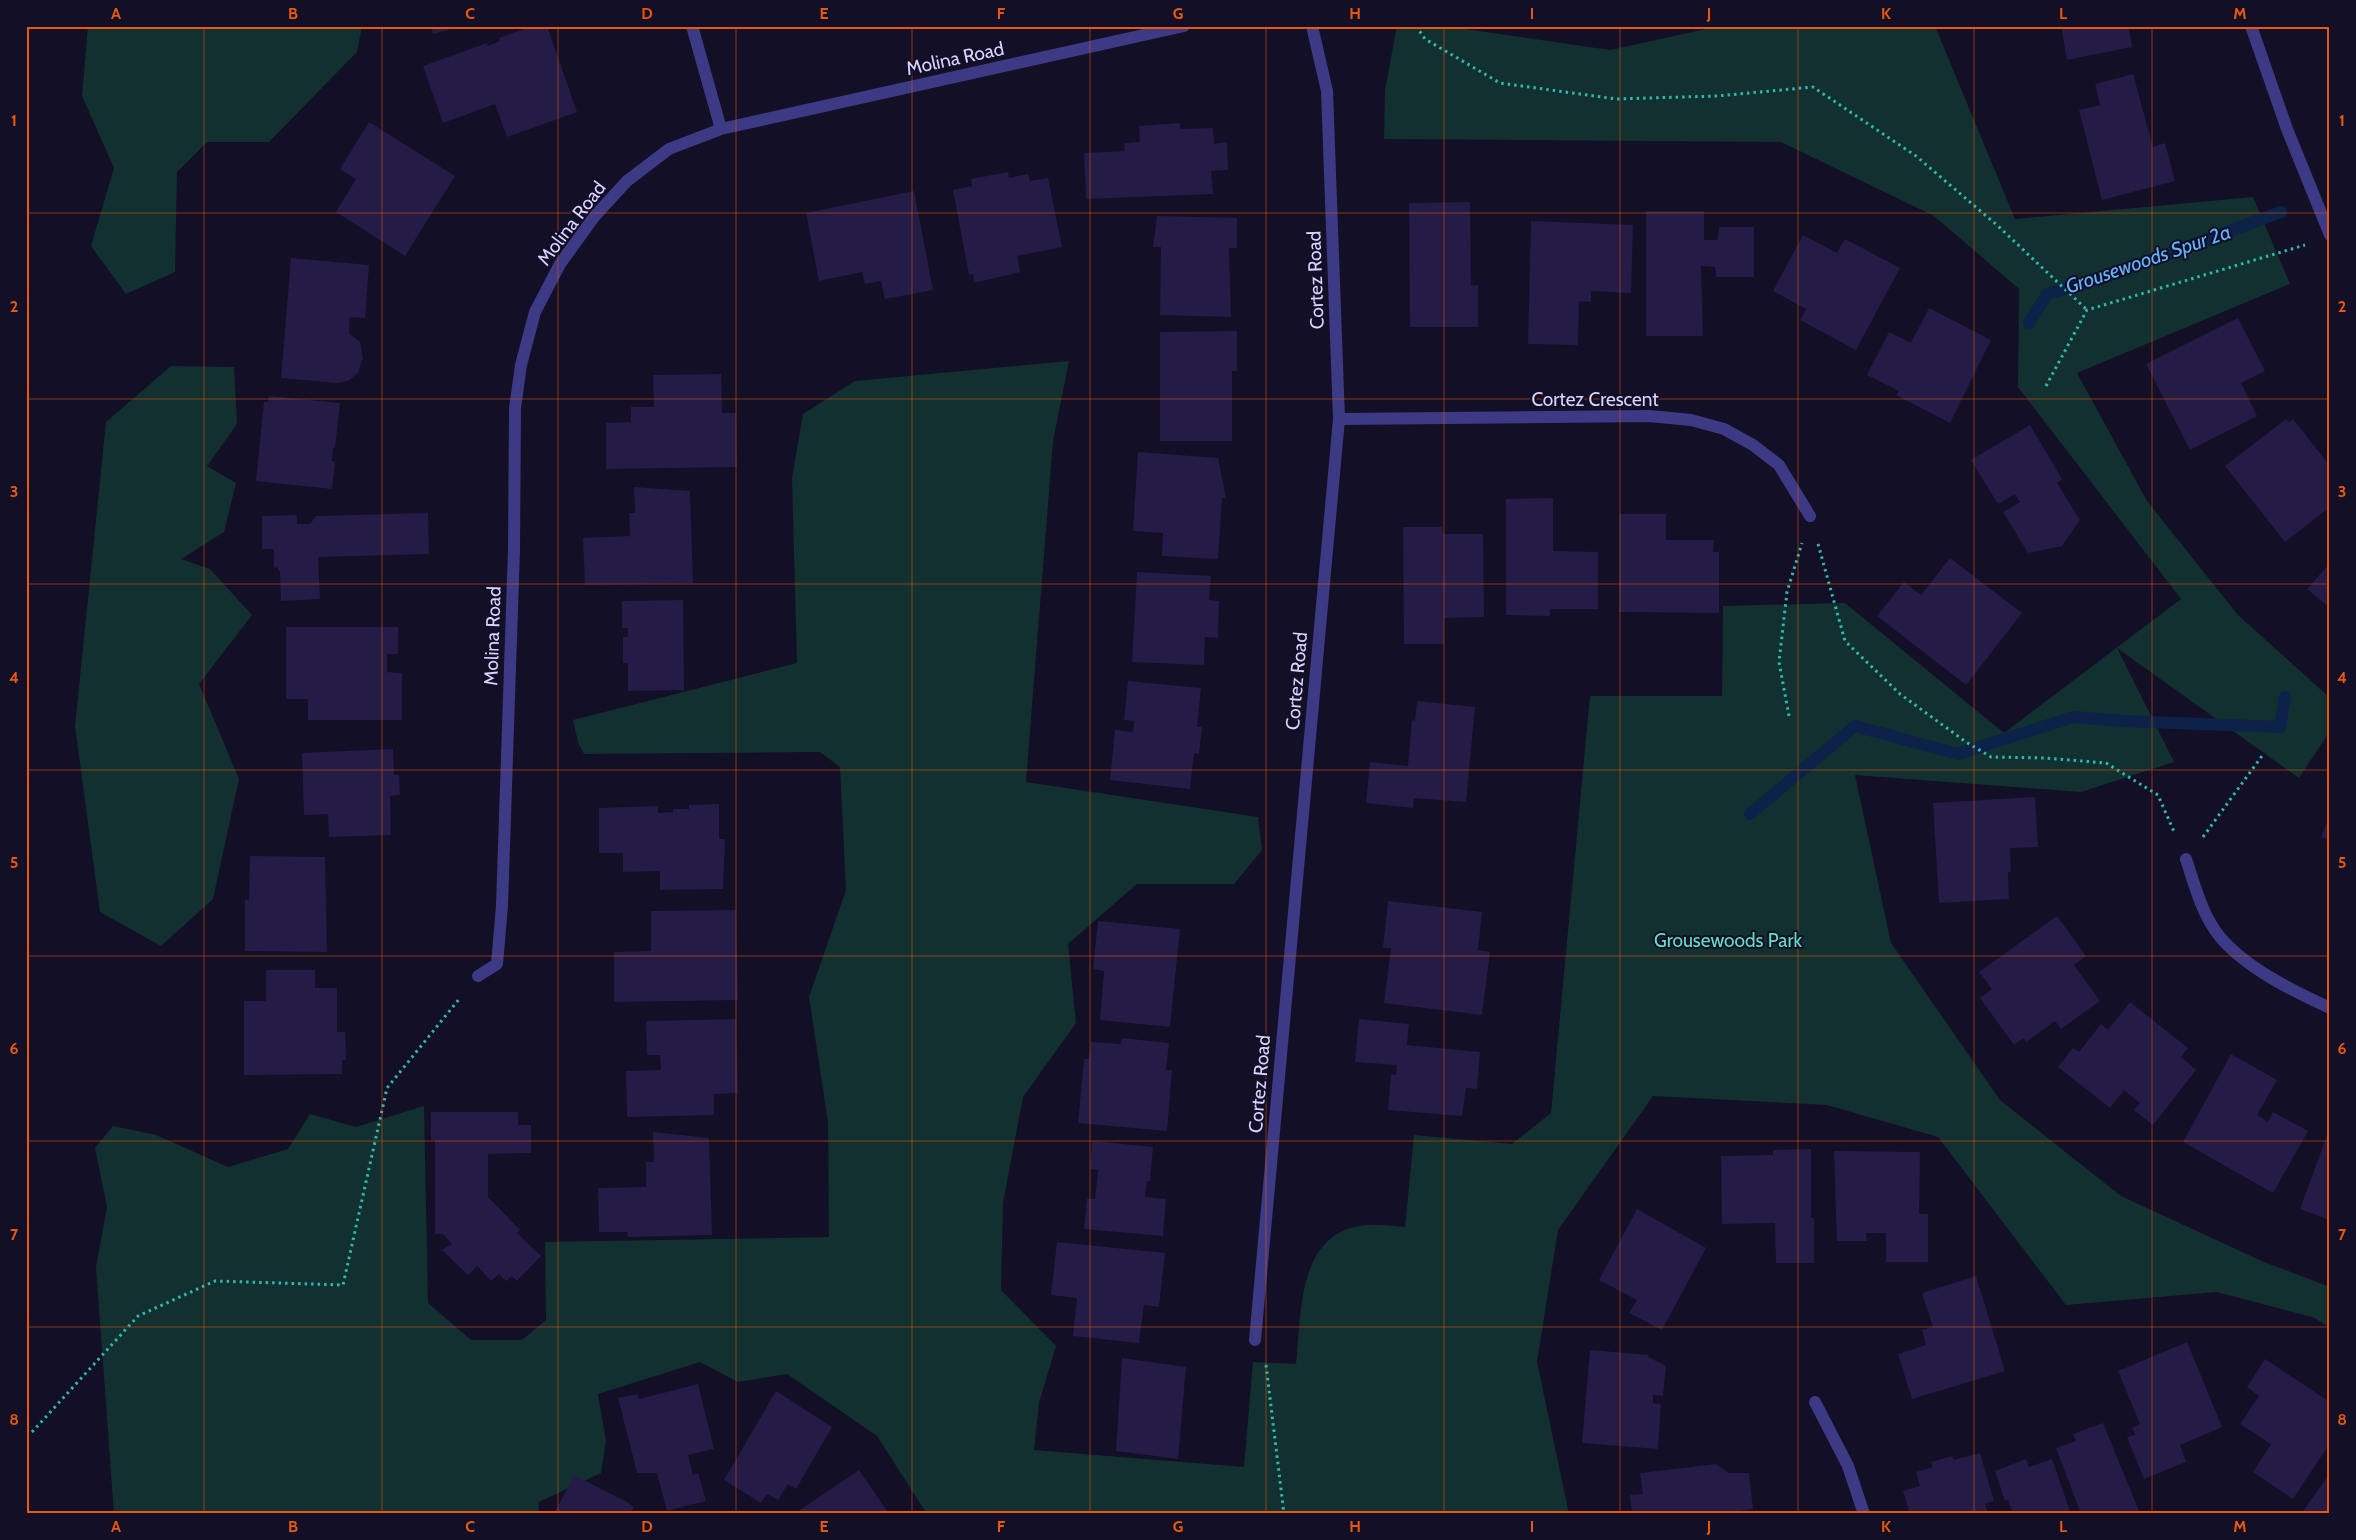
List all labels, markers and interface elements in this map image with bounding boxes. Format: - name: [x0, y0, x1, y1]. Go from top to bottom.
- text: A: [111, 4, 121, 23]
- text: B: [288, 4, 298, 23]
- text: C: [465, 4, 475, 23]
- text: D: [641, 4, 653, 23]
- text: E: [819, 4, 829, 23]
- text: F: [997, 4, 1006, 23]
- text: G: [1173, 4, 1183, 23]
- text: H: [1349, 4, 1361, 23]
- text: I: [1530, 4, 1534, 23]
- text: J: [1706, 4, 1711, 23]
- text: K: [1881, 4, 1891, 23]
- text: L: [2059, 4, 2067, 23]
- text: M: [2233, 4, 2247, 23]
- street label: Molina Road: [904, 37, 1006, 80]
- text: 1: [11, 111, 17, 130]
- text: 1: [2339, 111, 2345, 130]
- street label: Molina Road: [532, 177, 610, 270]
- water label: Grousewoods Spur 2a: [2062, 219, 2234, 299]
- street label: Cortez Road: [1302, 230, 1329, 330]
- text: 2: [10, 297, 18, 316]
- text: 2: [2338, 297, 2346, 316]
- street label: Cortez Crescent: [1531, 388, 1659, 411]
- text: 3: [10, 482, 18, 501]
- text: 3: [2338, 482, 2346, 501]
- street label: Molina Road: [479, 586, 506, 686]
- street label: Cortez Road: [1281, 631, 1312, 731]
- text: 4: [9, 668, 19, 687]
- text: 4: [2337, 668, 2347, 687]
- text: 5: [10, 853, 18, 872]
- text: 5: [2338, 853, 2346, 872]
- park label: Grousewoods Park: [1654, 929, 1802, 952]
- street label: Cortez Road: [1244, 1034, 1275, 1134]
- text: 6: [10, 1039, 19, 1058]
- text: 6: [2338, 1039, 2347, 1058]
- text: 7: [10, 1225, 19, 1244]
- text: 7: [2338, 1225, 2347, 1244]
- text: 8: [9, 1410, 19, 1429]
- text: 8: [2337, 1410, 2347, 1429]
- text: A: [111, 1517, 121, 1536]
- text: B: [288, 1517, 298, 1536]
- text: C: [465, 1517, 475, 1536]
- text: D: [641, 1517, 653, 1536]
- text: E: [819, 1517, 829, 1536]
- text: F: [997, 1517, 1006, 1536]
- text: G: [1173, 1517, 1183, 1536]
- text: H: [1349, 1517, 1361, 1536]
- text: I: [1530, 1517, 1534, 1536]
- text: J: [1706, 1517, 1711, 1536]
- text: K: [1881, 1517, 1891, 1536]
- text: L: [2059, 1517, 2067, 1536]
- text: M: [2233, 1517, 2247, 1536]

